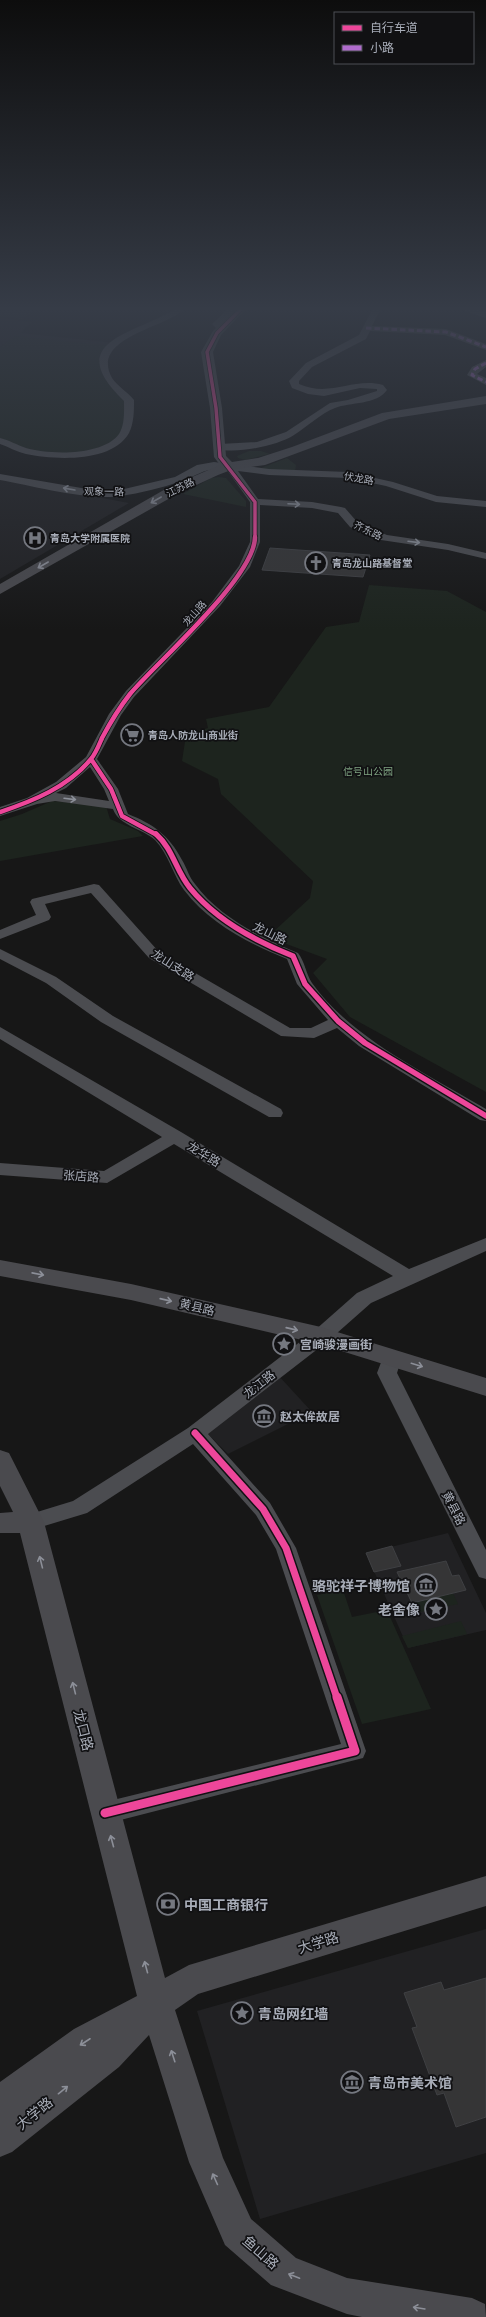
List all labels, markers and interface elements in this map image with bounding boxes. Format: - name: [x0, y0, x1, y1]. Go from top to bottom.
- legend: [334, 12, 474, 64]
- text: 自行车道: [370, 19, 418, 36]
- text: 小路: [370, 39, 394, 56]
- street label: 伏龙路: [343, 469, 375, 487]
- street label: 江苏路: [163, 474, 197, 500]
- street label: 观象一路: [84, 484, 124, 498]
- one-way arrow: [63, 485, 76, 493]
- one-way arrow: [150, 497, 162, 505]
- one-way arrow: [287, 500, 300, 508]
- street label: 齐东路: [351, 517, 385, 543]
- hospital icon: 青岛大学附属医院: [22, 525, 48, 551]
- place label: 青岛大学附属医院: [50, 531, 130, 545]
- one-way arrow: [407, 538, 420, 546]
- church icon: 青岛龙山路基督堂: [303, 550, 329, 576]
- place label: 青岛龙山路基督堂: [332, 556, 412, 570]
- one-way arrow: [37, 562, 49, 570]
- street label: 龙山路: [179, 597, 209, 629]
- supermarket icon: 青岛人防龙山商业街: [119, 722, 145, 748]
- place label: 青岛人防龙山商业街: [148, 728, 238, 742]
- park label: 信号山公园: [343, 764, 393, 778]
- one-way arrow: [63, 796, 76, 803]
- street label: 龙山路: [250, 917, 290, 949]
- street label: 龙山支路: [148, 945, 198, 985]
- street label: 龙华路: [184, 1137, 224, 1171]
- street label: 张店路: [62, 1166, 100, 1186]
- one-way arrow: [32, 1271, 45, 1279]
- street label: 黄县路: [178, 1295, 216, 1319]
- one-way arrow: [159, 1296, 172, 1304]
- one-way arrow: [286, 1326, 299, 1334]
- place icon: 宫崎骏漫画街: [271, 1331, 297, 1357]
- place label: 宫崎骏漫画街: [300, 1336, 372, 1353]
- one-way arrow: [411, 1362, 424, 1369]
- street label: 龙江路: [240, 1366, 278, 1402]
- museum icon: 赵太侔故居: [251, 1403, 277, 1429]
- place label: 赵太侔故居: [280, 1408, 340, 1425]
- street label: 黄县路: [438, 1488, 470, 1528]
- one-way arrow: [37, 1556, 45, 1569]
- museum icon: 骆驼祥子博物馆: [413, 1572, 439, 1598]
- place label: 骆驼祥子博物馆: [312, 1576, 410, 1595]
- place icon: 老舍像: [423, 1596, 449, 1622]
- place label: 老舍像: [378, 1600, 420, 1619]
- one-way arrow: [69, 1682, 77, 1695]
- street label: 龙口路: [70, 1707, 98, 1753]
- one-way arrow: [108, 1835, 116, 1848]
- bank icon: 中国工商银行: [155, 1891, 181, 1917]
- place label: 中国工商银行: [184, 1895, 268, 1914]
- street label: 大学路: [295, 1927, 341, 1957]
- one-way arrow: [142, 1960, 149, 1973]
- place icon: 青岛网红墙: [229, 2000, 255, 2026]
- place label: 青岛网红墙: [258, 2004, 328, 2023]
- one-way arrow: [80, 2038, 91, 2046]
- one-way arrow: [169, 2049, 176, 2062]
- museum icon: 青岛市美术馆: [339, 2069, 365, 2095]
- place label: 青岛市美术馆: [368, 2073, 452, 2092]
- one-way arrow: [58, 2085, 69, 2094]
- street label: 大学路: [12, 2092, 56, 2134]
- one-way arrow: [210, 2173, 218, 2185]
- street label: 鱼山路: [239, 2231, 283, 2273]
- one-way arrow: [289, 2272, 301, 2280]
- one-way arrow: [413, 2304, 426, 2312]

